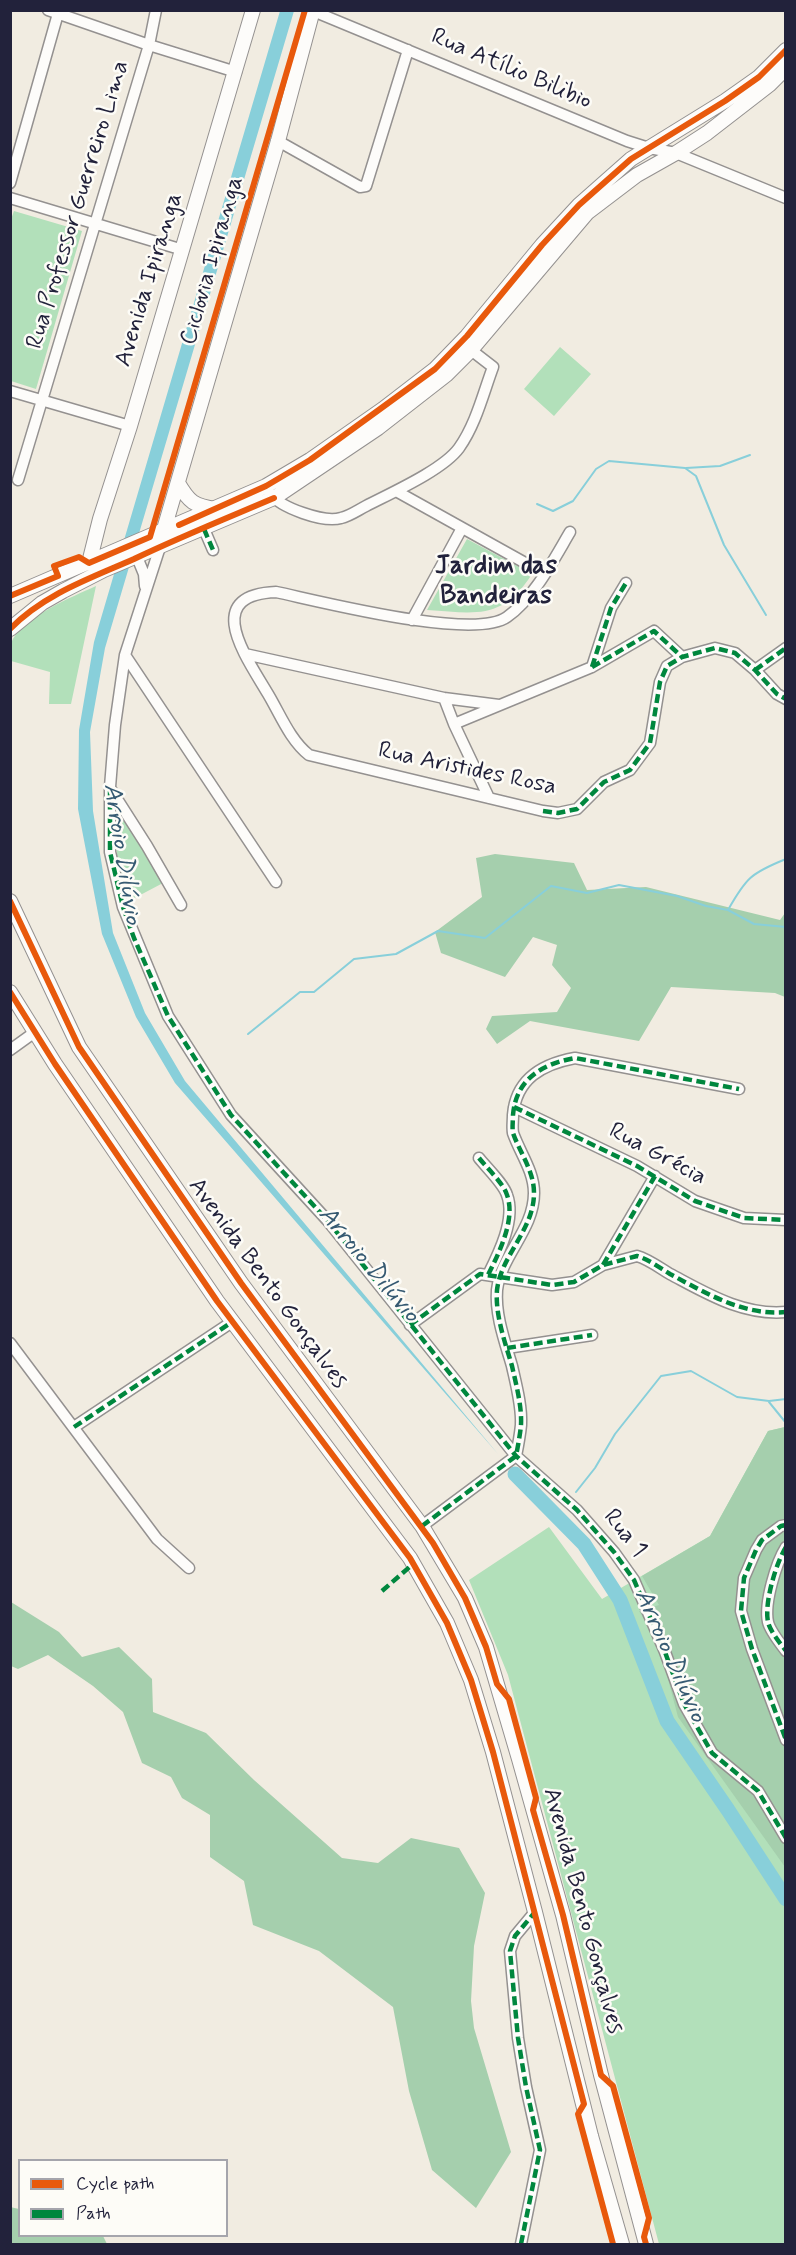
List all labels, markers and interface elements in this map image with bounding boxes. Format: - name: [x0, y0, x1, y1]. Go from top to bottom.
- street label: Rua Atílio Bilibio: [426, 23, 596, 117]
- street label: Rua Professor Guerreiro Lima: [21, 57, 137, 353]
- street label: Ciclovia Ipiranga: [175, 173, 251, 349]
- street label: Avenida Ipiranga: [110, 189, 190, 371]
- district label: Jardim das Bandeiras: [435, 552, 557, 614]
- street label: Rua Aristides Rosa: [375, 737, 559, 803]
- water label: Arroio Dilúvio: [94, 781, 148, 927]
- street label: Rua Grécia: [603, 1117, 711, 1193]
- street label: Avenida Bento Gonçalves: [181, 1173, 353, 1395]
- water label: Arroio Dilúvio: [310, 1200, 426, 1330]
- street label: Rua 1: [596, 1504, 652, 1564]
- water label: Arroio Dilúvio: [626, 1585, 712, 1727]
- street label: Avenida Bento Gonçalves: [535, 1785, 629, 2037]
- legend: [18, 2159, 228, 2237]
- text: Cycle path: [76, 2172, 154, 2196]
- text: Path: [76, 2202, 111, 2226]

